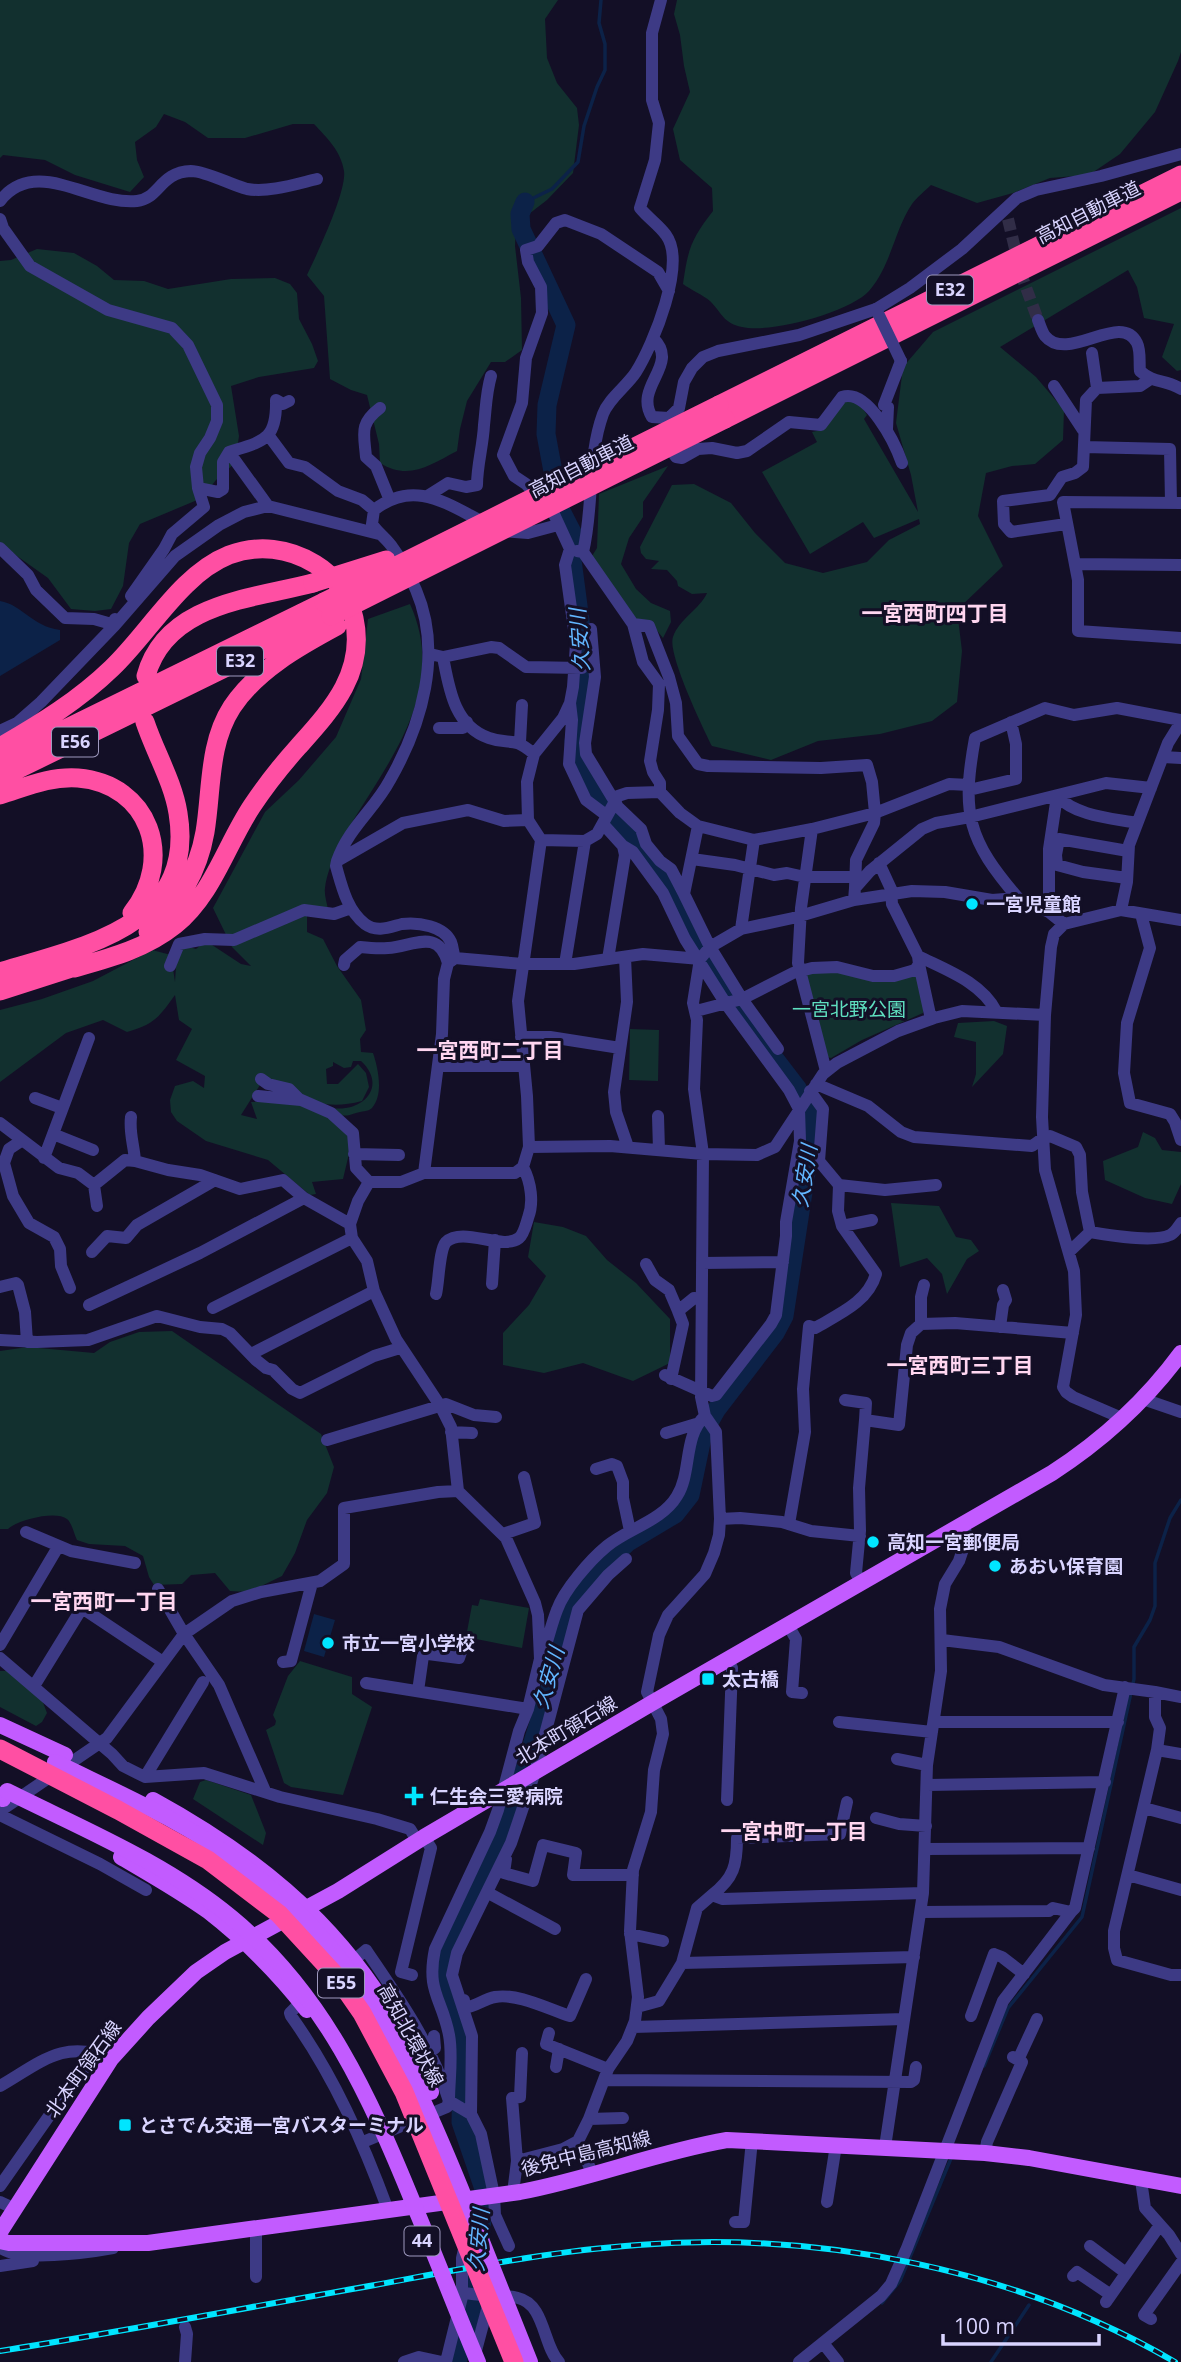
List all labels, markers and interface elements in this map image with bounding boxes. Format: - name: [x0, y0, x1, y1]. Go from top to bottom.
- street label: 高知自動車道: [1031, 175, 1145, 249]
- road number: E32: [927, 276, 973, 304]
- street label: 高知自動車道: [524, 429, 638, 503]
- district label: 一宮西町四丁目: [862, 599, 1009, 627]
- water label: 久安川: [563, 606, 595, 672]
- road number: E32: [217, 646, 263, 676]
- road number: E56: [52, 728, 98, 756]
- place label: 一宮児童館: [986, 891, 1081, 917]
- marker: 一宮児童館: [964, 896, 980, 912]
- park label: 一宮北野公園: [792, 996, 906, 1022]
- district label: 一宮西町二丁目: [417, 1036, 564, 1064]
- water label: 久安川: [785, 1141, 823, 1209]
- district label: 一宮西町三丁目: [887, 1351, 1034, 1379]
- place label: 高知一宮郵便局: [887, 1529, 1020, 1555]
- marker: 高知一宮郵便局: [865, 1534, 881, 1550]
- place label: あおい保育園: [1009, 1553, 1123, 1579]
- marker: あおい保育園: [987, 1558, 1003, 1574]
- district label: 一宮西町一丁目: [31, 1587, 178, 1615]
- place label: 市立一宮小学校: [342, 1630, 475, 1656]
- marker: 市立一宮小学校: [320, 1635, 336, 1651]
- water label: 久安川: [526, 1642, 571, 1712]
- place label: 太古橋: [722, 1666, 779, 1692]
- marker: 太古橋: [700, 1671, 716, 1687]
- street label: 北本町領石線: [510, 1689, 622, 1771]
- place label: 仁生会三愛病院: [430, 1783, 563, 1809]
- marker: 仁生会三愛病院: [404, 1786, 424, 1806]
- district label: 一宮中町一丁目: [721, 1817, 868, 1845]
- road number: E55: [318, 1968, 364, 1997]
- street label: 高知北環状線: [372, 1979, 450, 2091]
- street label: 北本町領石線: [39, 2015, 127, 2123]
- place label: とさでん交通一宮バスターミナル: [139, 2112, 424, 2138]
- marker: とさでん交通一宮バスターミナル: [117, 2117, 133, 2133]
- street label: 後免中島高知線: [518, 2124, 654, 2182]
- water label: 久安川: [461, 2205, 495, 2273]
- road number: 44: [404, 2227, 440, 2256]
- scale bar: [943, 2302, 1099, 2346]
- text: 100 m: [954, 2312, 1015, 2340]

